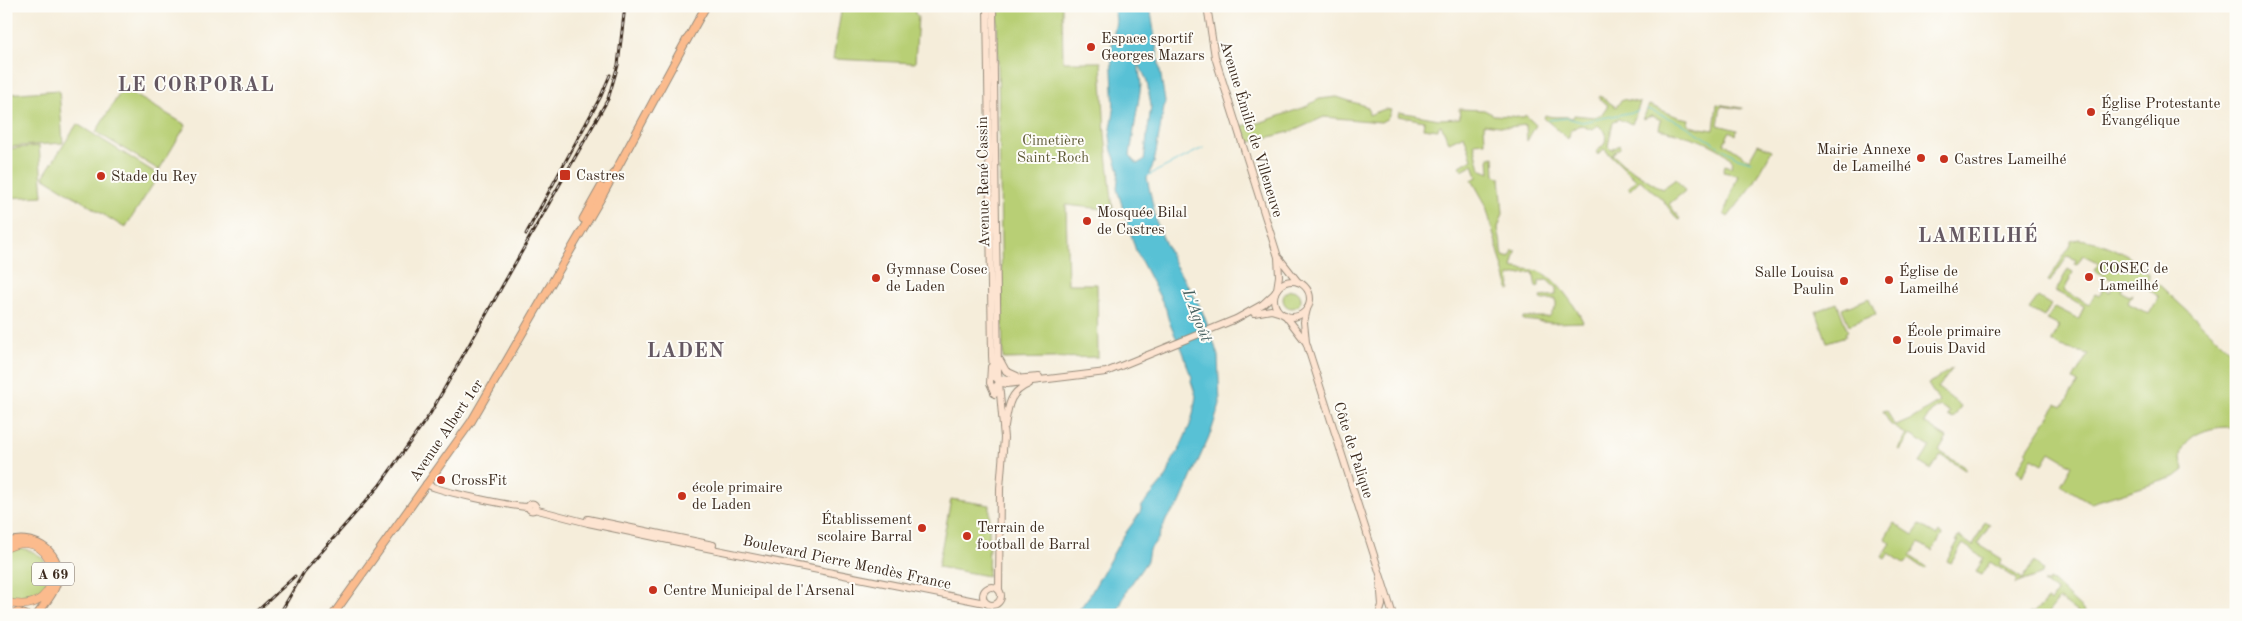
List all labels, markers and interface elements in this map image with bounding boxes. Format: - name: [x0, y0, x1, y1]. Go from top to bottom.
- place label: Espace sportif Georges Mazars: [1101, 32, 1205, 64]
- street label: Avenue Émilie de Villeneuve: [1217, 39, 1287, 219]
- marker: Espace sportif Georges Mazars: [1085, 41, 1097, 53]
- district label: LE CORPORAL: [117, 76, 275, 96]
- place label: Église Protestante Évangélique: [2101, 94, 2221, 129]
- marker: Église Protestante Évangélique: [2085, 106, 2097, 118]
- street label: Avenue René Cassin: [976, 116, 993, 248]
- park label: Cimetière Saint-Roch: [1017, 134, 1089, 166]
- place label: Mairie Annexe de Lameilhé: [1817, 143, 1911, 175]
- marker: Mairie Annexe de Lameilhé: [1915, 152, 1927, 164]
- marker: Castres Lameilhé: [1938, 153, 1950, 165]
- place label: Castres Lameilhé: [1954, 153, 2067, 168]
- marker: Castres: [558, 168, 572, 182]
- place label: Castres: [576, 169, 625, 184]
- marker: Stade du Rey: [95, 170, 107, 182]
- place label: Stade du Rey: [111, 170, 198, 185]
- place label: Mosquée Bilal de Castres: [1097, 206, 1187, 238]
- marker: Mosquée Bilal de Castres: [1081, 215, 1093, 227]
- district label: LAMEILHÉ: [1918, 222, 2038, 247]
- place label: Église de Lameilhé: [1899, 262, 1959, 297]
- place label: COSEC de Lameilhé: [2099, 262, 2168, 294]
- place label: Gymnase Cosec de Laden: [886, 263, 988, 295]
- place label: Salle Louisa Paulin: [1755, 266, 1835, 298]
- marker: COSEC de Lameilhé: [2083, 271, 2095, 283]
- marker: Gymnase Cosec de Laden: [870, 272, 882, 284]
- marker: Église de Lameilhé: [1883, 274, 1895, 286]
- marker: Salle Louisa Paulin: [1838, 275, 1850, 287]
- water label: L'Agoût: [1178, 286, 1214, 345]
- place label: École primaire Louis David: [1907, 322, 2001, 357]
- marker: École primaire Louis David: [1891, 334, 1903, 346]
- district label: LADEN: [647, 342, 725, 362]
- street label: Avenue Albert 1er: [408, 377, 487, 484]
- street label: Côte de Palique: [1330, 400, 1375, 501]
- marker: CrossFit: [435, 474, 447, 486]
- place label: CrossFit: [451, 474, 507, 489]
- place label: école primaire de Laden: [692, 481, 783, 513]
- marker: école primaire de Laden: [676, 490, 688, 502]
- place label: Établissement scolaire Barral: [817, 510, 912, 545]
- place label: Terrain de football de Barral: [977, 521, 1090, 553]
- marker: Établissement scolaire Barral: [916, 522, 928, 534]
- marker: Terrain de football de Barral: [961, 530, 973, 542]
- street label: Boulevard Pierre Mendès France: [741, 534, 952, 593]
- road number: A 69: [32, 562, 74, 586]
- marker: Centre Municipal de l'Arsenal: [647, 584, 659, 596]
- place label: Centre Municipal de l'Arsenal: [663, 584, 854, 599]

